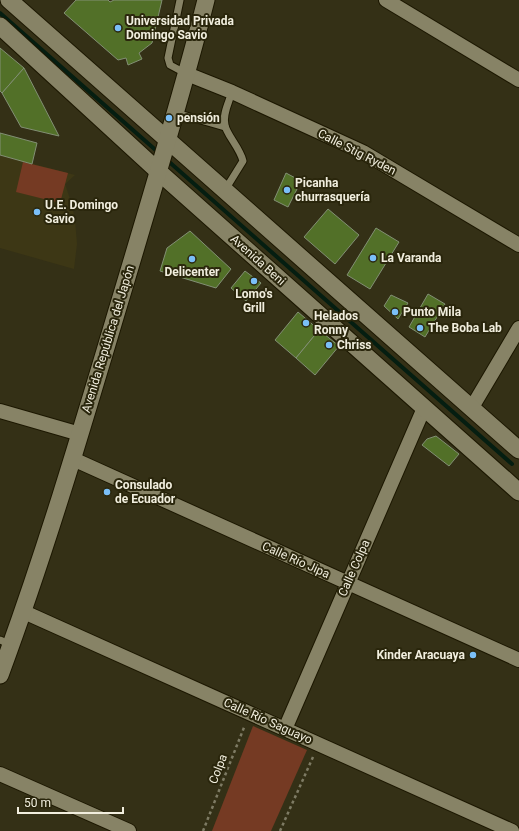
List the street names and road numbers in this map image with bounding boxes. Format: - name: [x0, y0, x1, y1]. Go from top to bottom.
- street label: Calle Stig Ryden: [316, 126, 398, 178]
- street label: Avenida Beni: [228, 232, 288, 288]
- street label: Avenida República del Japón: [79, 264, 137, 414]
- street label: Calle Colpa: [335, 538, 373, 598]
- street label: Calle Río Jipa: [260, 539, 332, 581]
- street label: Calle Río Saguayo: [221, 695, 315, 747]
- street label: Colpa: [206, 752, 230, 786]

